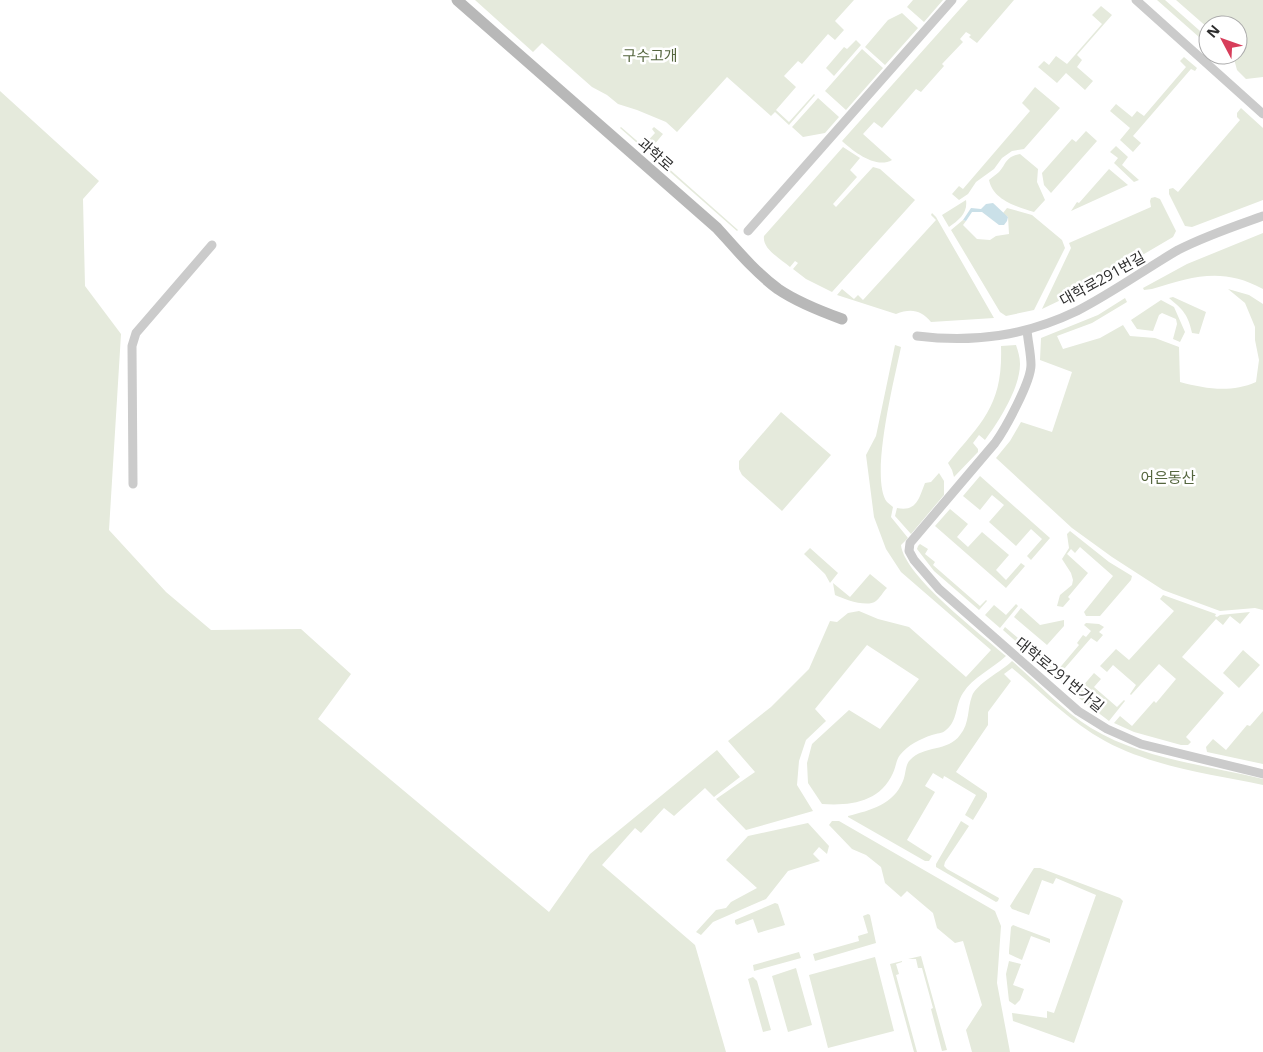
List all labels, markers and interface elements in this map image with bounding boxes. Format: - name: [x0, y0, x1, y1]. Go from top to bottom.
- north arrow: [1198, 15, 1248, 65]
- text: N: [1202, 21, 1224, 42]
- park label: 구수고개: [622, 45, 678, 65]
- street label: 과학로: [634, 133, 678, 175]
- street label: 대학로291번길: [1056, 246, 1148, 310]
- park label: 어은동산: [1140, 467, 1196, 487]
- street label: 대학로291번가길: [1012, 632, 1108, 716]

